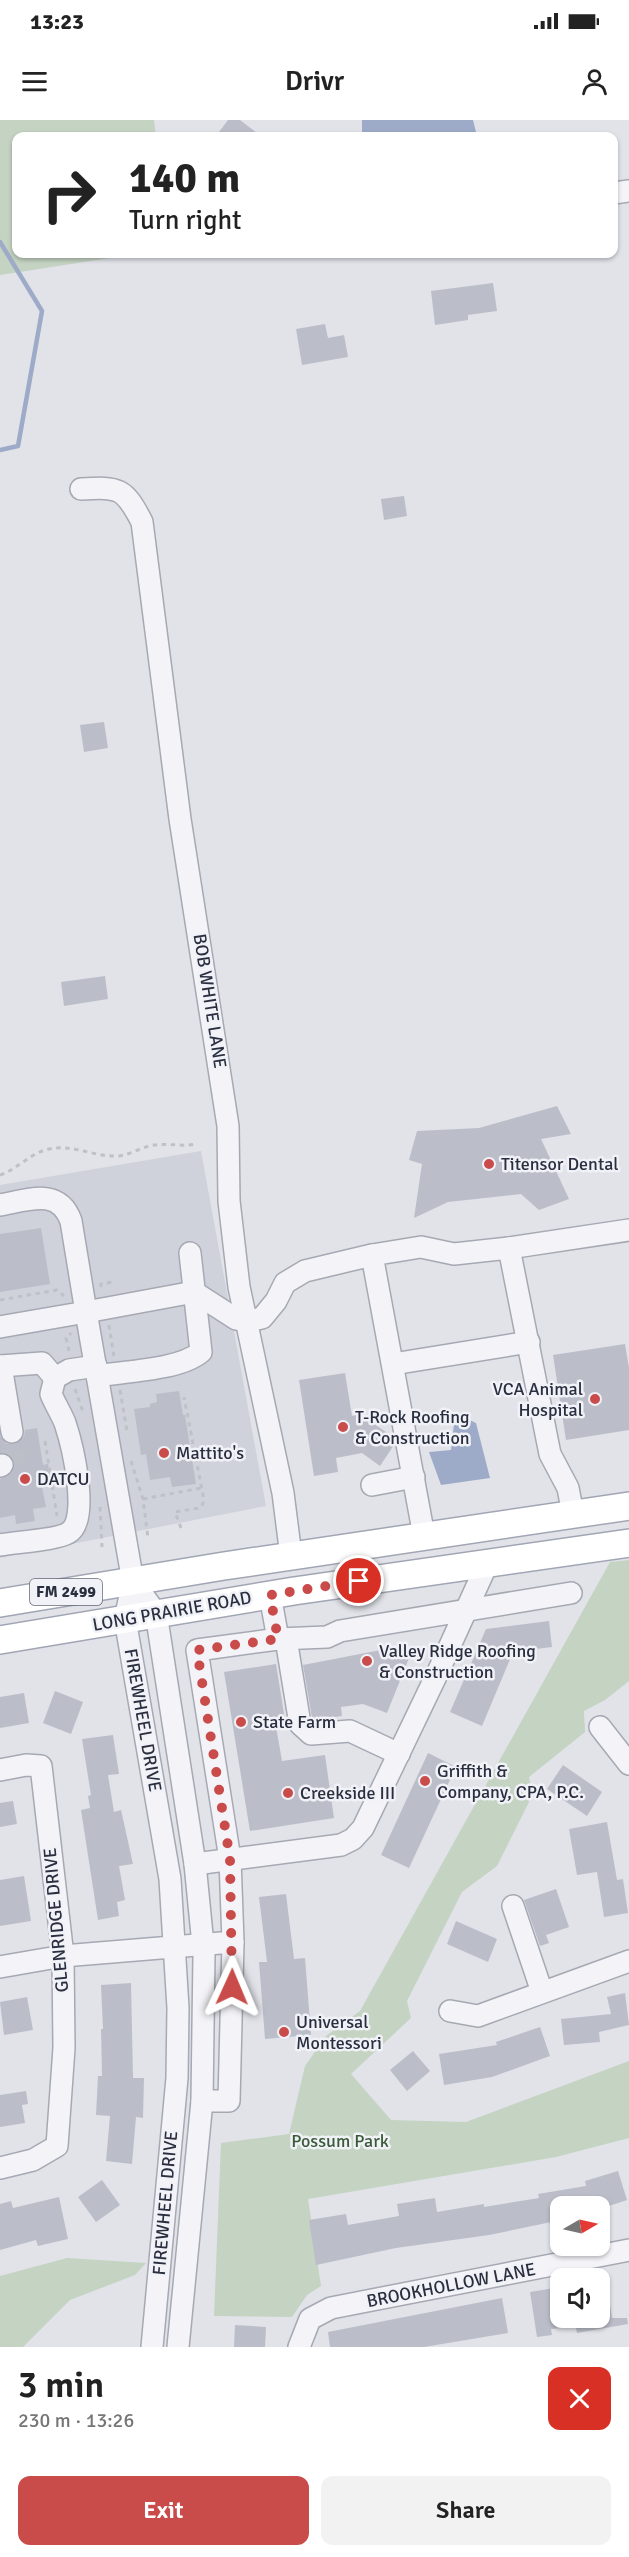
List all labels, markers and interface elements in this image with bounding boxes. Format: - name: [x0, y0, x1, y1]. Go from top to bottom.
- text: 13:23: [30, 8, 84, 35]
- icon: menu: [18, 65, 51, 98]
- text: Drivr: [285, 65, 344, 98]
- icon: person: [578, 65, 611, 98]
- text: 140 m: [129, 153, 240, 204]
- icon: right: [30, 156, 108, 234]
- text: Turn right: [129, 204, 242, 237]
- street label: BOB WHITE LANE: [189, 932, 231, 1070]
- place label: Titensor Dental: [501, 1153, 619, 1175]
- marker: Titensor Dental: [482, 1157, 496, 1171]
- place label: VCA Animal Hospital: [493, 1378, 583, 1421]
- marker: VCA Animal Hospital: [588, 1392, 602, 1406]
- place label: T-Rock Roofing & Construction: [355, 1406, 470, 1449]
- marker: T-Rock Roofing & Construction: [336, 1420, 350, 1434]
- place label: Mattito's: [176, 1442, 244, 1464]
- marker: Mattito's: [157, 1446, 171, 1460]
- place label: DATCU: [37, 1468, 90, 1490]
- marker: DATCU: [18, 1472, 32, 1486]
- pin: [333, 1555, 384, 1606]
- icon: arrive: [342, 1564, 375, 1597]
- road number: FM 2499: [30, 1579, 102, 1605]
- street label: LONG PRAIRIE ROAD: [91, 1586, 253, 1636]
- place label: Valley Ridge Roofing & Construction: [379, 1640, 536, 1683]
- street label: FIREWHEEL DRIVE: [120, 1647, 166, 1793]
- marker: Valley Ridge Roofing & Construction: [360, 1654, 374, 1668]
- place label: State Farm: [253, 1711, 336, 1733]
- marker: State Farm: [234, 1715, 248, 1729]
- place label: Griffith & Company, CPA, P.C.: [437, 1760, 584, 1803]
- marker: Griffith & Company, CPA, P.C.: [418, 1774, 432, 1788]
- place label: Creekside III: [300, 1782, 395, 1804]
- marker: Creekside III: [281, 1786, 295, 1800]
- street label: GLENRIDGE DRIVE: [39, 1847, 73, 1993]
- position arrow: [200, 1955, 264, 2019]
- place label: Universal Montessori: [296, 2011, 382, 2054]
- marker: Universal Montessori: [277, 2025, 291, 2039]
- street label: FIREWHEEL DRIVE: [148, 2130, 182, 2276]
- park label: Possum Park: [291, 2130, 389, 2152]
- north arrow: [550, 2196, 610, 2256]
- map controls: [550, 2196, 610, 2328]
- street label: BROOKHOLLOW LANE: [365, 2258, 537, 2312]
- button: sound: [550, 2268, 610, 2328]
- text: 3 min: [18, 2363, 104, 2408]
- button: close: [548, 2367, 611, 2430]
- text: 230 m · 13:26: [18, 2408, 134, 2433]
- button: Exit: [18, 2476, 309, 2545]
- button: Share: [321, 2476, 611, 2545]

